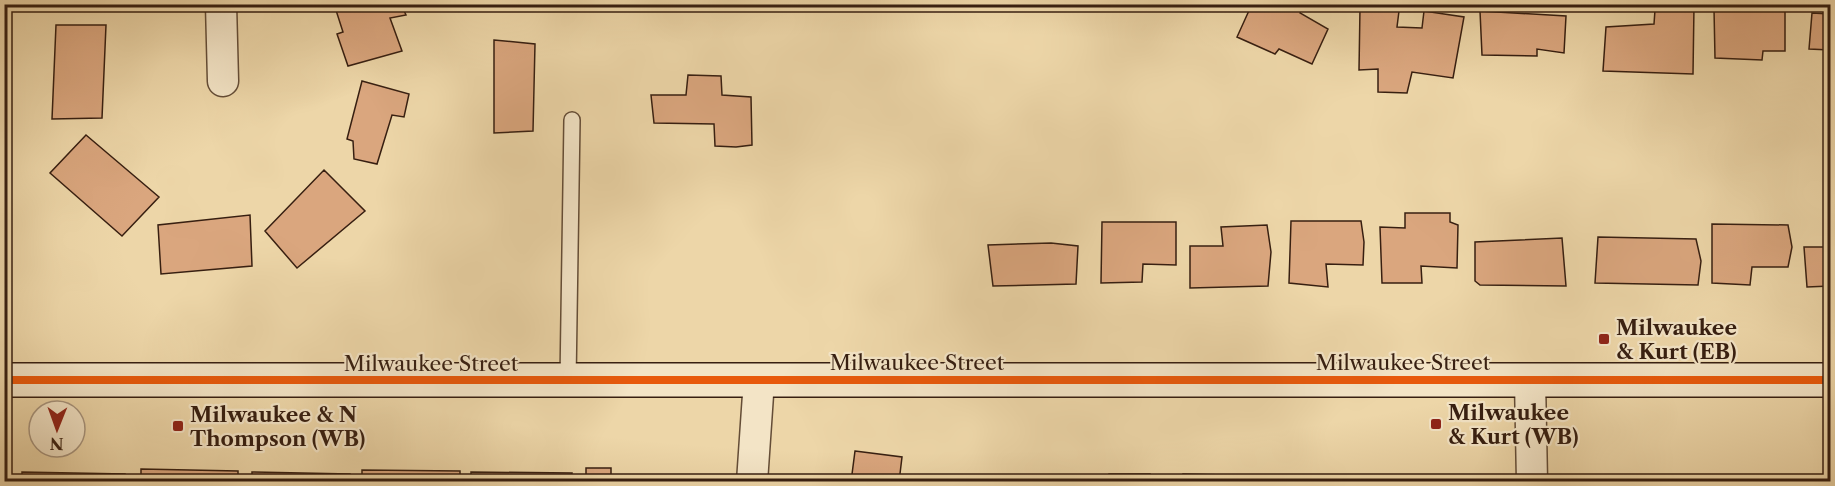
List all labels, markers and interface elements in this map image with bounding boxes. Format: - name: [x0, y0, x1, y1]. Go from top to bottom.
- place label: Milwaukee & Kurt (EB): [1616, 315, 1737, 364]
- marker: Milwaukee & Kurt (EB): [1597, 332, 1611, 346]
- street label: Milwaukee Street: [830, 350, 1005, 375]
- street label: Milwaukee Street: [1316, 350, 1491, 375]
- street label: Milwaukee Street: [344, 351, 519, 376]
- north arrow: [27, 399, 87, 459]
- place label: Milwaukee & Kurt (WB): [1448, 400, 1579, 449]
- place label: Milwaukee & N Thompson (WB): [190, 402, 365, 451]
- marker: Milwaukee & Kurt (WB): [1429, 417, 1443, 431]
- marker: Milwaukee & N Thompson (WB): [171, 419, 185, 433]
- text: N: [50, 434, 64, 454]

